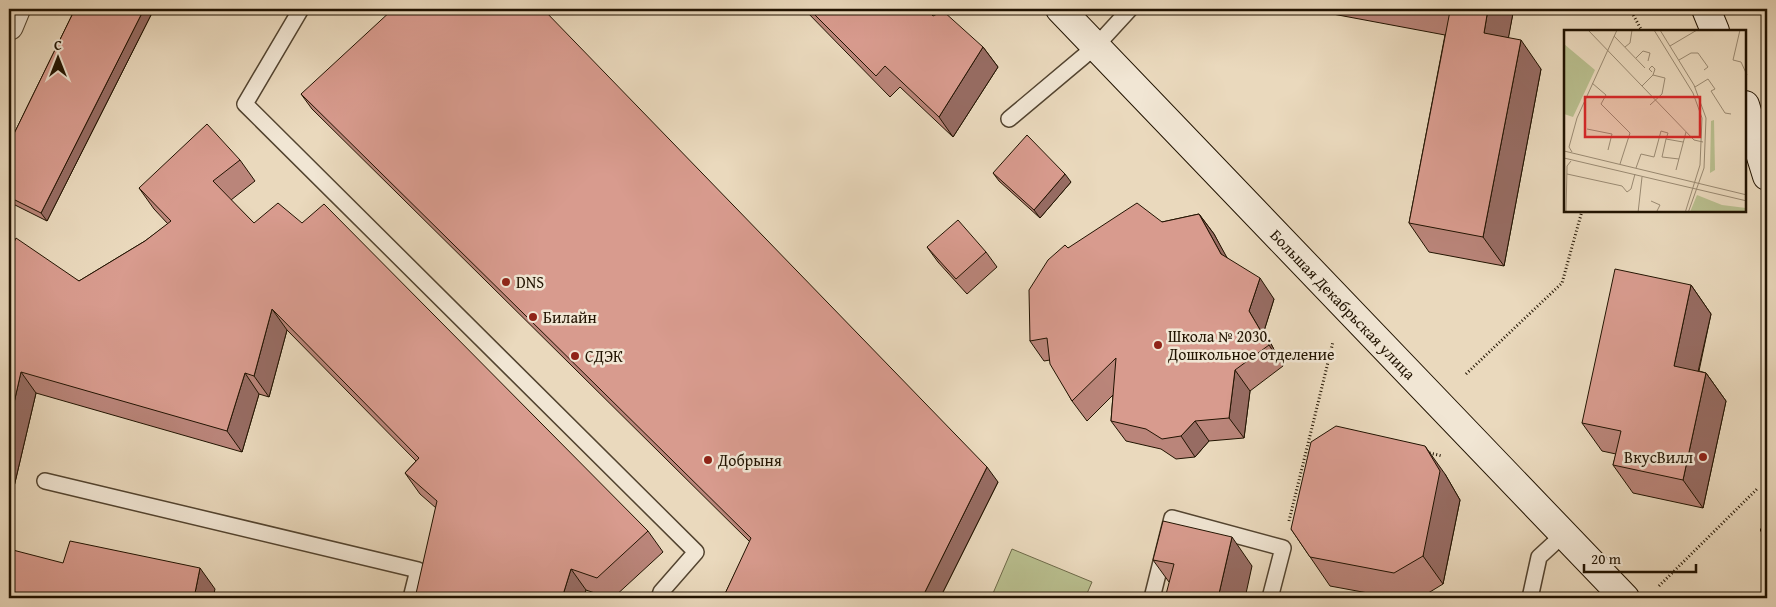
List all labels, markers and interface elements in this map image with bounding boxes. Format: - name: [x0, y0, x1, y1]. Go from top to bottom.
- inset map: [1564, 30, 1746, 212]
- north arrow: [32, 32, 82, 82]
- text: С: [54, 35, 62, 55]
- street label: Большая Декабрьская улица: [1265, 223, 1422, 385]
- place label: DNS: [516, 270, 544, 294]
- marker: DNS: [500, 276, 512, 288]
- place label: Билайн: [543, 305, 597, 329]
- marker: Билайн: [527, 311, 539, 323]
- place label: Школа № 2030. Дошкольное отделение: [1167, 324, 1335, 366]
- marker: Школа № 2030. Дошкольное отделение: [1152, 339, 1164, 351]
- place label: СДЭК: [585, 344, 623, 368]
- marker: СДЭК: [569, 350, 581, 362]
- place label: ВкусВилл: [1624, 445, 1693, 469]
- place label: Добрыня: [717, 448, 782, 472]
- marker: ВкусВилл: [1697, 451, 1709, 463]
- marker: Добрыня: [702, 454, 714, 466]
- scale bar: [1584, 542, 1696, 574]
- text: 20 m: [1591, 548, 1622, 569]

